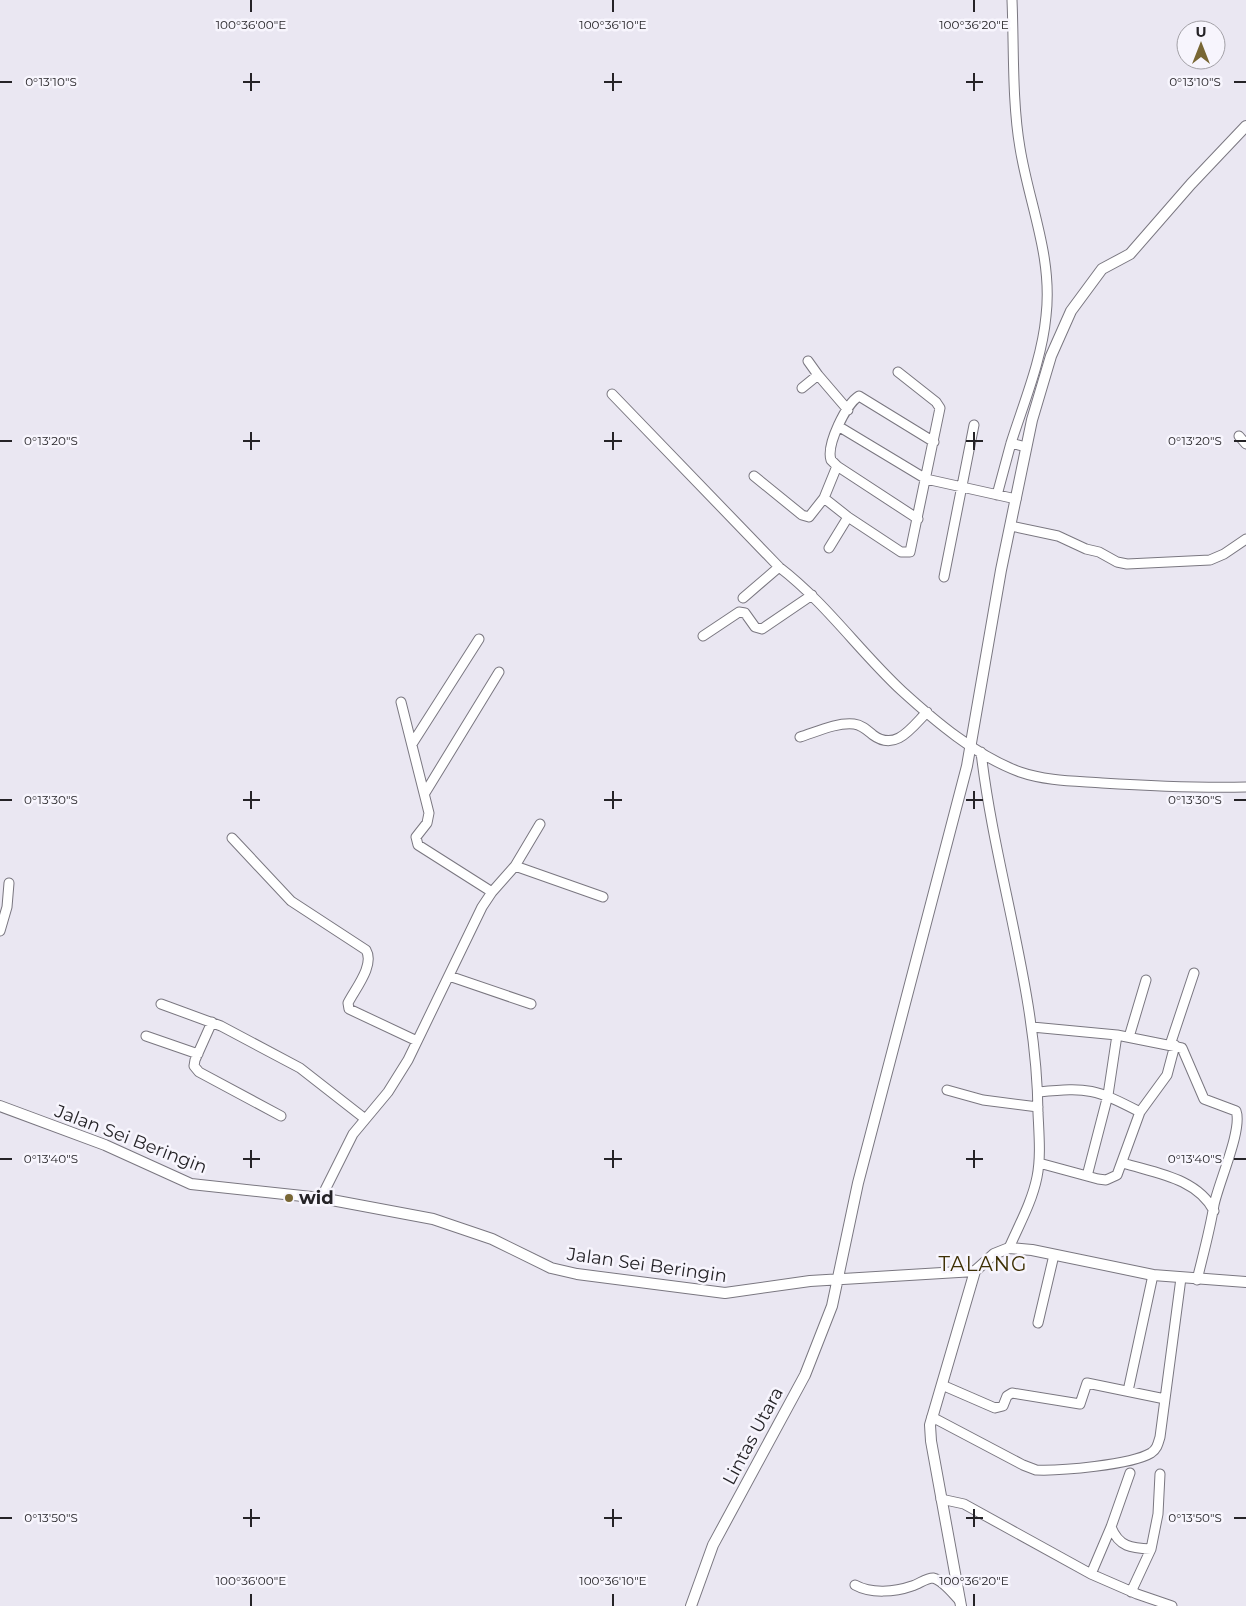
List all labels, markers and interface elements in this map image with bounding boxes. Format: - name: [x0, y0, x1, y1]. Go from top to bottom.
- text: 100°36'00"E: [216, 17, 286, 32]
- text: 100°36'10"E: [579, 17, 647, 32]
- text: 100°36'20"E: [939, 17, 1009, 32]
- north arrow: [1176, 20, 1226, 70]
- text: U: [1195, 23, 1207, 41]
- text: 0°13'10"S: [25, 74, 77, 89]
- text: 0°13'10"S: [1169, 74, 1221, 89]
- text: 0°13'20"S: [24, 433, 78, 448]
- text: 0°13'20"S: [1168, 433, 1222, 448]
- text: 0°13'30"S: [24, 792, 78, 807]
- text: 0°13'30"S: [1168, 792, 1222, 807]
- street label: Jalan Sei Beringin: [51, 1099, 210, 1178]
- text: 0°13'40"S: [24, 1151, 78, 1166]
- text: 0°13'40"S: [1168, 1151, 1222, 1166]
- place label: wid: [299, 1187, 334, 1209]
- marker: wid: [283, 1192, 295, 1204]
- street label: Jalan Sei Beringin: [565, 1243, 728, 1287]
- district label: TALANG: [939, 1252, 1027, 1276]
- street label: Lintas Utara: [718, 1383, 788, 1489]
- text: 0°13'50"S: [24, 1510, 78, 1525]
- text: 0°13'50"S: [1168, 1510, 1222, 1525]
- text: 100°36'00"E: [216, 1573, 286, 1588]
- text: 100°36'10"E: [579, 1573, 647, 1588]
- text: 100°36'20"E: [939, 1573, 1009, 1588]

